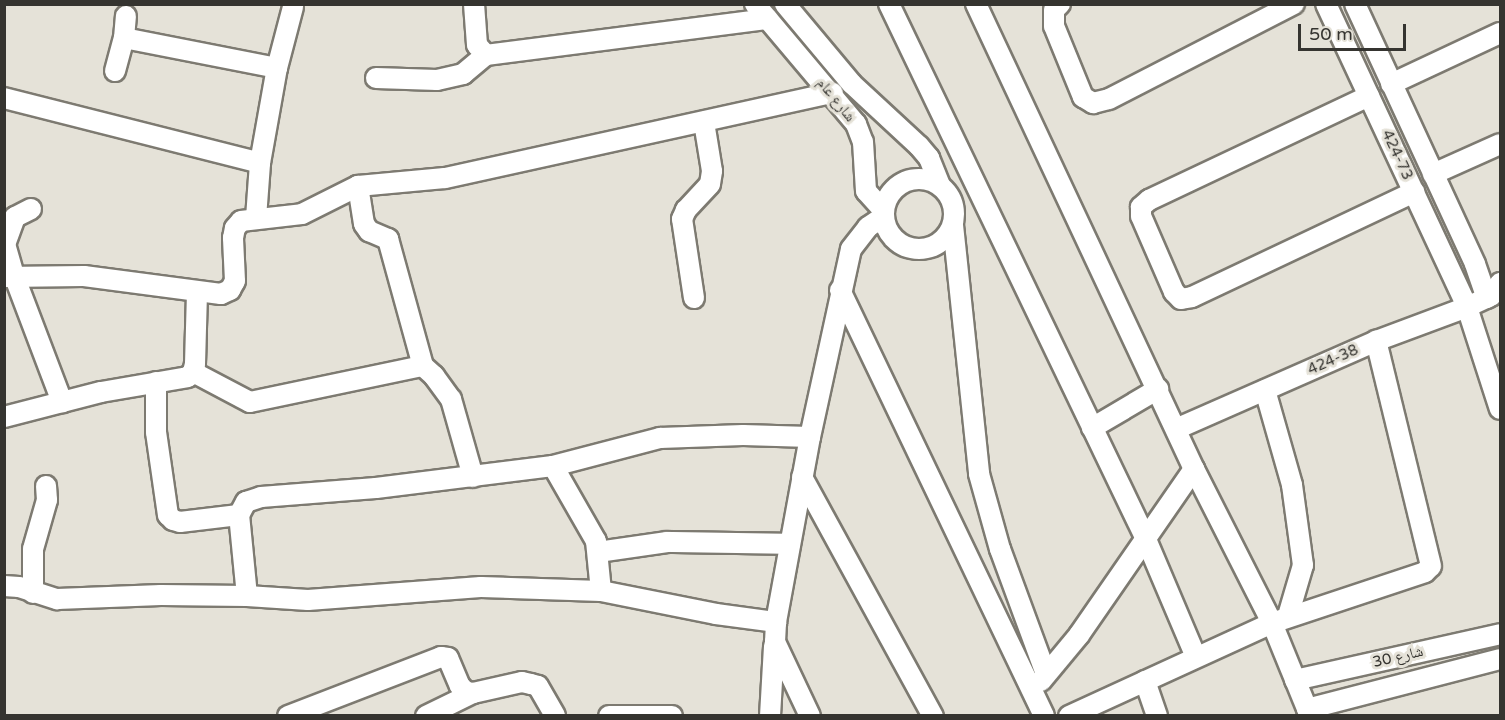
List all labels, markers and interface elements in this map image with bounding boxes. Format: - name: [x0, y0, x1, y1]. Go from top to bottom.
- scale bar: [1301, 12, 1409, 50]
- text: 50 m: [1309, 23, 1353, 45]
- street label: شارع عام: [813, 74, 859, 126]
- street label: 424-73: [1378, 127, 1416, 183]
- street label: 424-38: [1305, 341, 1361, 379]
- street label: شارع 30: [1371, 642, 1425, 672]

